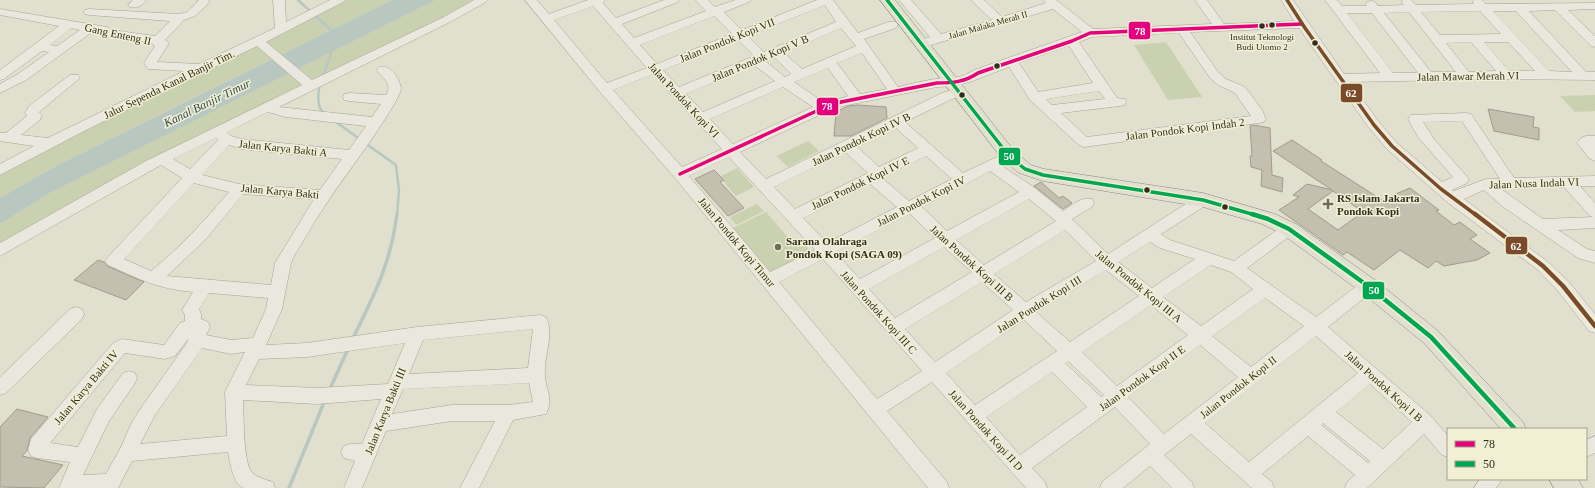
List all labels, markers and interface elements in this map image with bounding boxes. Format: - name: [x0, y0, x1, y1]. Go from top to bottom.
- street label: Jalan Malaka Merah II: [947, 9, 1029, 41]
- street label: Jalan Pondok Kopi VII: [678, 15, 777, 65]
- unlabelled marker: [1267, 20, 1277, 30]
- street label: Gang Enteng II: [84, 21, 153, 47]
- line badge: 78: [1128, 21, 1151, 40]
- marker: Institut Teknologi Budi Utomo 2: [1257, 21, 1267, 31]
- text: 78: [1135, 25, 1146, 37]
- street label: Jalan Pondok Kopi V B: [710, 32, 810, 84]
- place label: Institut Teknologi Budi Utomo 2: [1230, 32, 1294, 52]
- unlabelled marker: [1310, 38, 1320, 48]
- street label: Jalur Sependa Kanal Banjir Tim.: [102, 47, 237, 121]
- street label: Jalan Pondok Kopi VI: [646, 60, 722, 140]
- unlabelled marker: [992, 61, 1002, 71]
- street label: Jalan Mawar Merah VI: [1417, 69, 1519, 83]
- water label: Kanal Banjir Timur: [160, 76, 253, 130]
- line badge: 62: [1340, 83, 1363, 103]
- text: 62: [1346, 87, 1357, 99]
- unlabelled marker: [957, 90, 967, 100]
- line badge: 78: [816, 97, 839, 116]
- text: 78: [822, 100, 833, 112]
- street label: Jalan Pondok Kopi IV B: [810, 110, 912, 168]
- street label: Jalan Pondok Kopi Indah 2: [1125, 116, 1245, 142]
- street label: Jalan Karya Bakti A: [238, 137, 328, 159]
- line badge: 50: [998, 147, 1021, 166]
- text: 50: [1004, 150, 1015, 162]
- street label: Jalan Pondok Kopi IV E: [809, 154, 911, 212]
- street label: Jalan Pondok Kopi IV: [875, 173, 967, 229]
- street label: Jalan Nusa Indah VI: [1489, 175, 1579, 191]
- street label: Jalan Karya Bakti: [240, 182, 320, 200]
- unlabelled marker: [1142, 185, 1152, 195]
- place label: RS Islam Jakarta Pondok Kopi: [1337, 192, 1420, 217]
- street label: Jalan Pondok Kopi Timur: [696, 195, 778, 290]
- marker: RS Islam Jakarta Pondok Kopi: [1322, 198, 1334, 210]
- unlabelled marker: [1220, 202, 1230, 212]
- street label: Jalan Pondok Kopi III B: [928, 223, 1016, 303]
- place label: Sarana Olahraga Pondok Kopi (SAGA 09): [786, 235, 902, 261]
- line badge: 62: [1505, 236, 1528, 255]
- text: 62: [1511, 240, 1522, 252]
- marker: Sarana Olahraga Pondok Kopi (SAGA 09): [773, 242, 783, 252]
- street label: Jalan Pondok Kopi III A: [1093, 247, 1185, 325]
- street label: Jalan Pondok Kopi III C: [839, 268, 919, 356]
- street label: Jalan Pondok Kopi III: [994, 273, 1084, 335]
- line badge: 50: [1362, 281, 1385, 300]
- text: 50: [1369, 284, 1380, 296]
- street label: Jalan Pondok Kopi II E: [1097, 343, 1188, 413]
- street label: Jalan Karya Bakti IV: [51, 347, 121, 427]
- street label: Jalan Pondok Kopi I B: [1343, 348, 1425, 424]
- street label: Jalan Pondok Kopi II: [1197, 353, 1279, 421]
- street label: Jalan Karya Bakti III: [362, 366, 408, 456]
- street label: Jalan Pondok Kopi II D: [947, 387, 1025, 473]
- legend: [1447, 428, 1587, 480]
- text: 78: [1483, 437, 1495, 451]
- text: 50: [1483, 457, 1495, 471]

